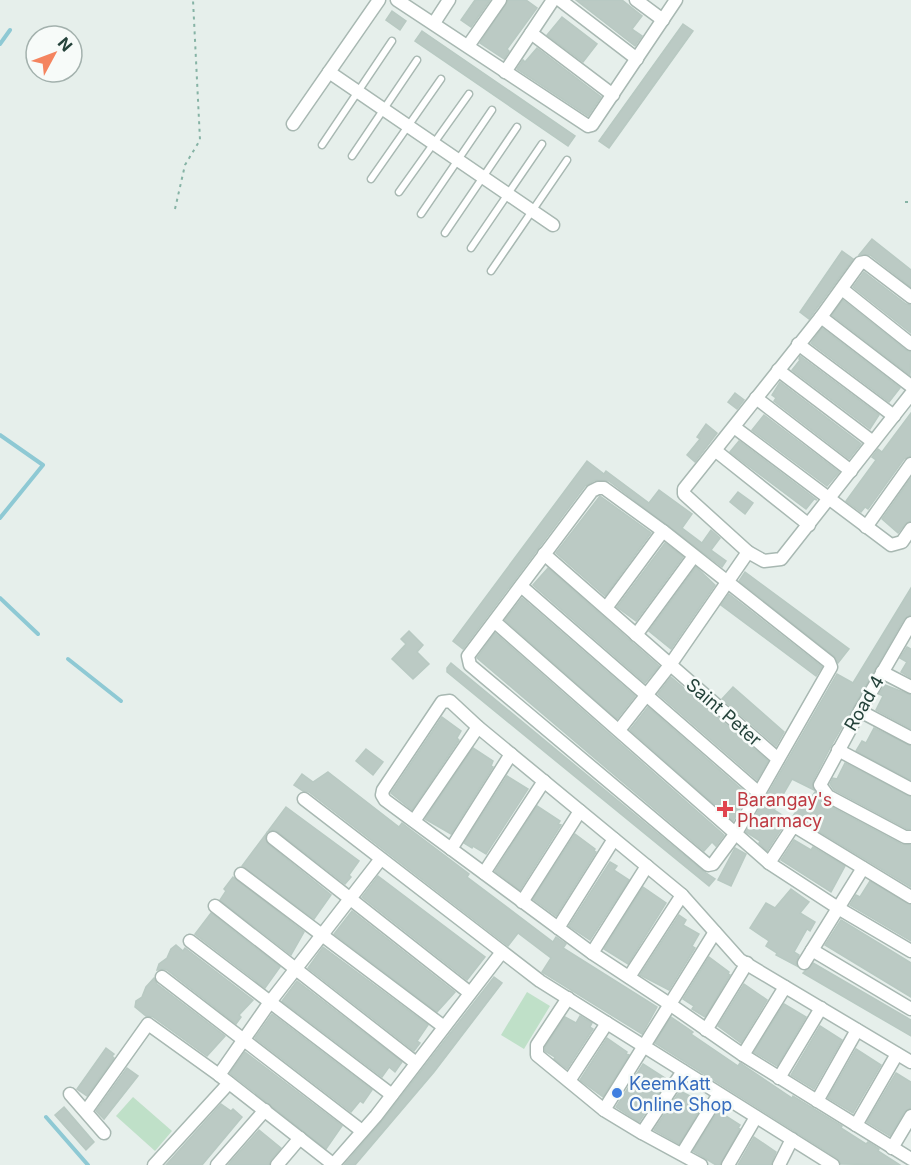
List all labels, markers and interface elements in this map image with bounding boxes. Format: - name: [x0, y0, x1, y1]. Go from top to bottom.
- north arrow: [24, 24, 84, 84]
- text: N: [54, 33, 77, 55]
- street label: Road 4: [840, 672, 888, 734]
- street label: Saint Peter: [682, 674, 766, 750]
- place label: Barangay's Pharmacy: [737, 789, 832, 831]
- marker: Barangay's Pharmacy: [718, 802, 732, 816]
- place label: KeemKatt Online Shop: [629, 1073, 732, 1115]
- marker: KeemKatt Online Shop: [610, 1086, 624, 1100]

